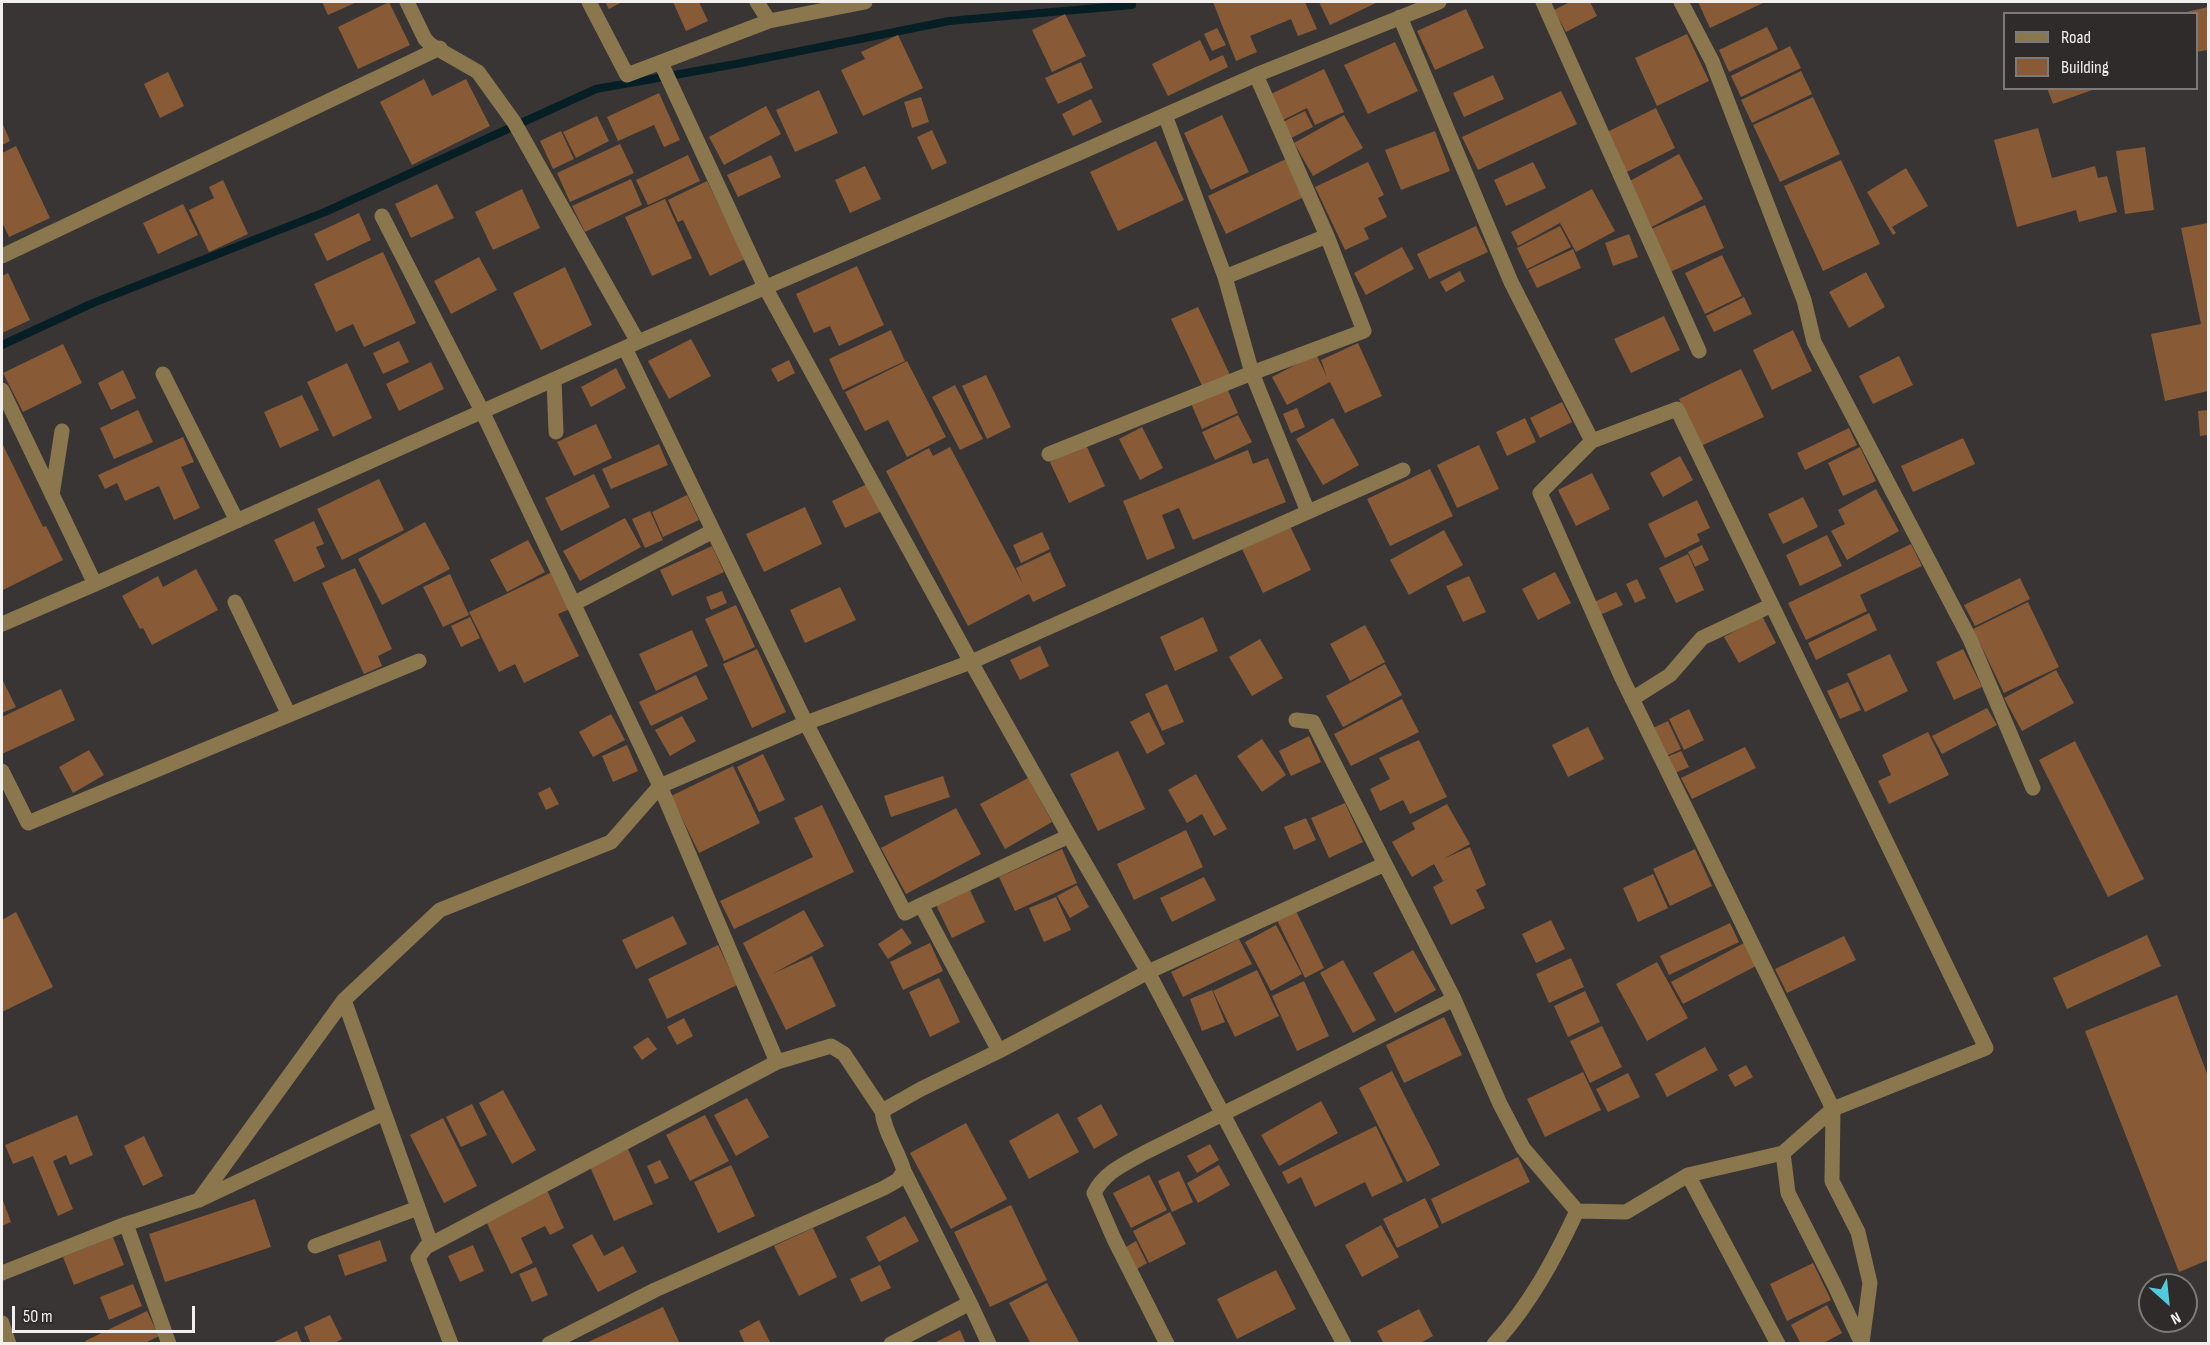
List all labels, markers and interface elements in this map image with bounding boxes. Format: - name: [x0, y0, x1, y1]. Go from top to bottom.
- legend: [2003, 12, 2198, 90]
- text: Road: [2061, 27, 2091, 48]
- text: Building: [2061, 57, 2109, 78]
- north arrow: [2138, 1273, 2198, 1333]
- scale bar: [15, 1294, 198, 1332]
- text: 50 m: [23, 1306, 53, 1327]
- text: N: [2167, 1307, 2184, 1328]

